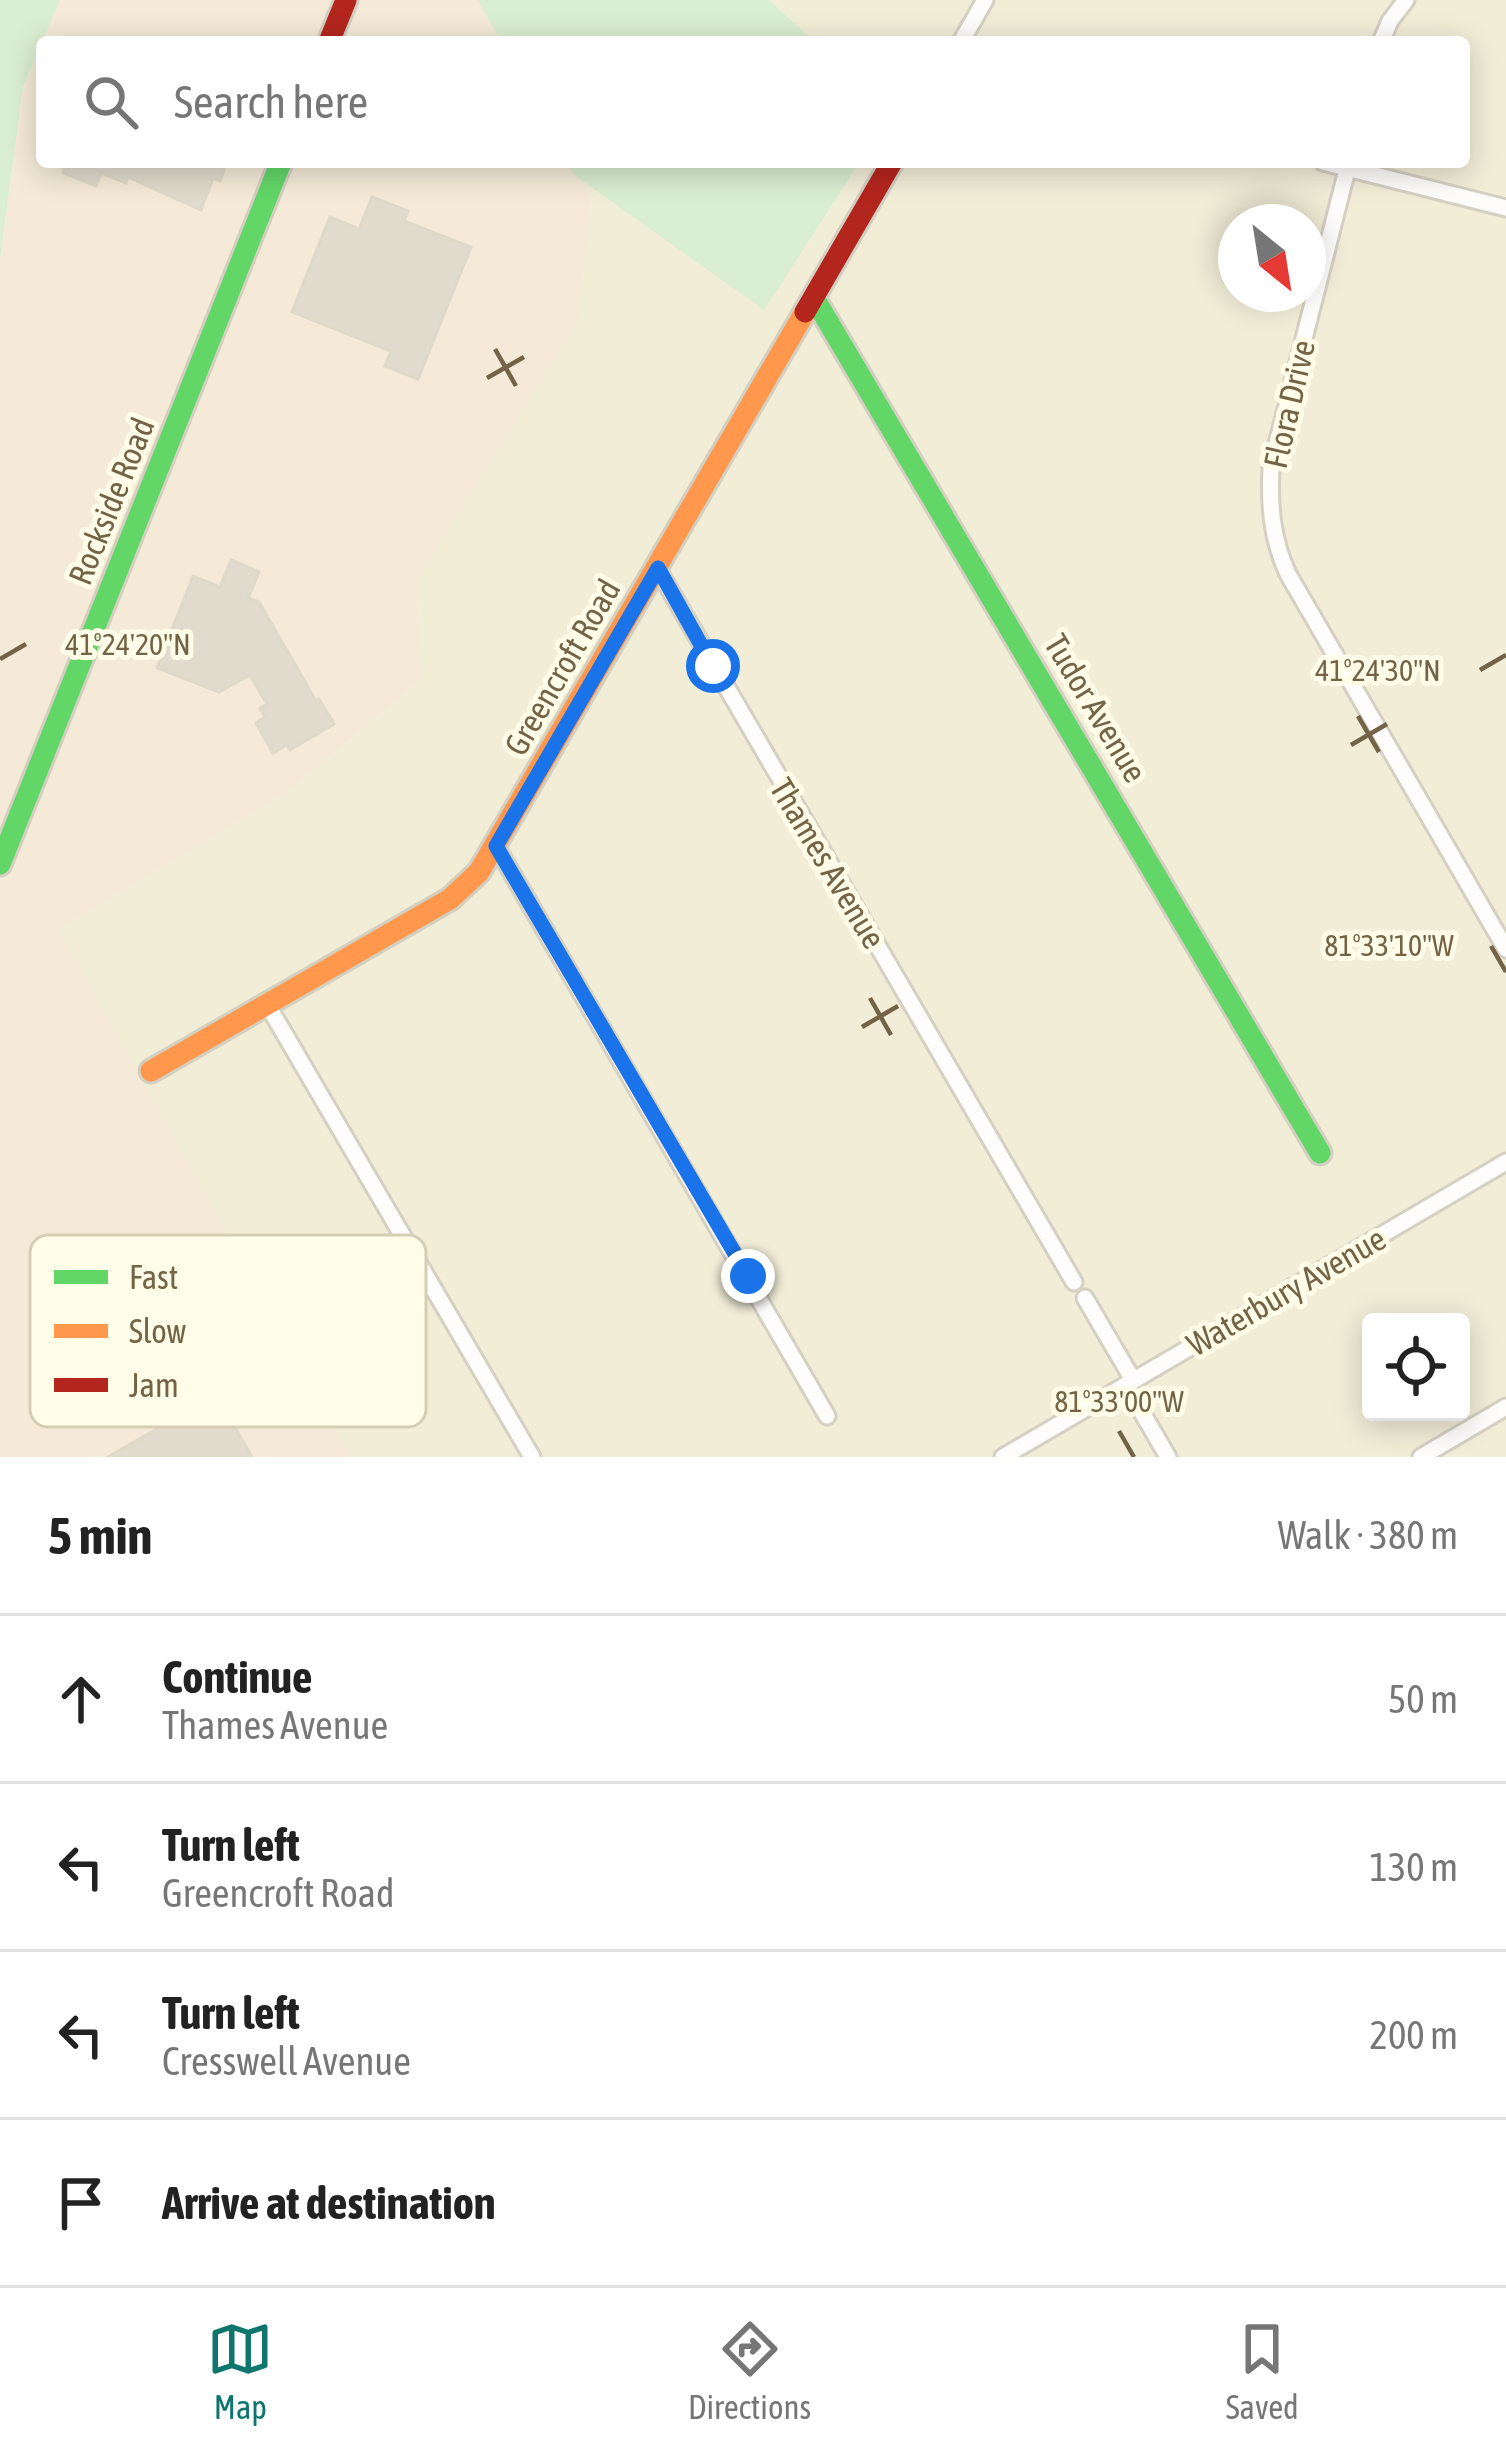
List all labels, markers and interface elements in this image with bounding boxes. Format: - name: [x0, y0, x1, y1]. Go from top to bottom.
- search box: [36, 36, 1470, 168]
- icon: search: [78, 69, 144, 135]
- text: Search here: [174, 76, 368, 128]
- north arrow: [1218, 204, 1326, 312]
- street label: Flora Drive: [1256, 336, 1322, 472]
- street label: Rockside Road: [60, 412, 162, 590]
- street label: Greencroft Road: [496, 572, 628, 762]
- text: 41°24'20"N: [65, 627, 191, 661]
- street label: Tudor Avenue: [1037, 627, 1155, 789]
- route start: [686, 639, 740, 693]
- text: 41°24'30"N: [1315, 653, 1441, 687]
- street label: Thames Avenue: [762, 771, 894, 955]
- text: 81°33'10"W: [1324, 928, 1454, 962]
- street label: Waterbury Avenue: [1180, 1219, 1392, 1363]
- legend: [30, 1235, 426, 1427]
- route end: [721, 1249, 775, 1303]
- text: Fast: [129, 1258, 178, 1296]
- text: Slow: [129, 1312, 186, 1350]
- map controls: [1362, 1313, 1470, 1421]
- button: locate: [1362, 1313, 1470, 1421]
- text: Jam: [129, 1366, 179, 1404]
- text: 81°33'00"W: [1054, 1384, 1184, 1418]
- text: 5 min: [48, 1506, 152, 1565]
- text: Walk · 380 m: [1278, 1513, 1458, 1557]
- text: Continue: [162, 1651, 313, 1703]
- icon: ahead: [48, 1666, 114, 1732]
- text: 50 m: [1388, 1677, 1458, 1721]
- text: Thames Avenue: [162, 1703, 388, 1747]
- text: Turn left: [162, 1819, 300, 1871]
- icon: left: [48, 1834, 114, 1900]
- text: 130 m: [1370, 1845, 1458, 1889]
- text: Greencroft Road: [162, 1871, 394, 1915]
- text: Turn left: [162, 1987, 300, 2039]
- icon: left: [48, 2002, 114, 2068]
- text: 200 m: [1370, 2013, 1458, 2057]
- text: Cresswell Avenue: [162, 2039, 411, 2083]
- icon: arrive: [48, 2170, 114, 2236]
- text: Arrive at destination: [162, 2177, 496, 2229]
- tab: Map: [207, 2316, 273, 2426]
- tab: Directions: [688, 2316, 811, 2426]
- tab: Saved: [1226, 2316, 1299, 2426]

